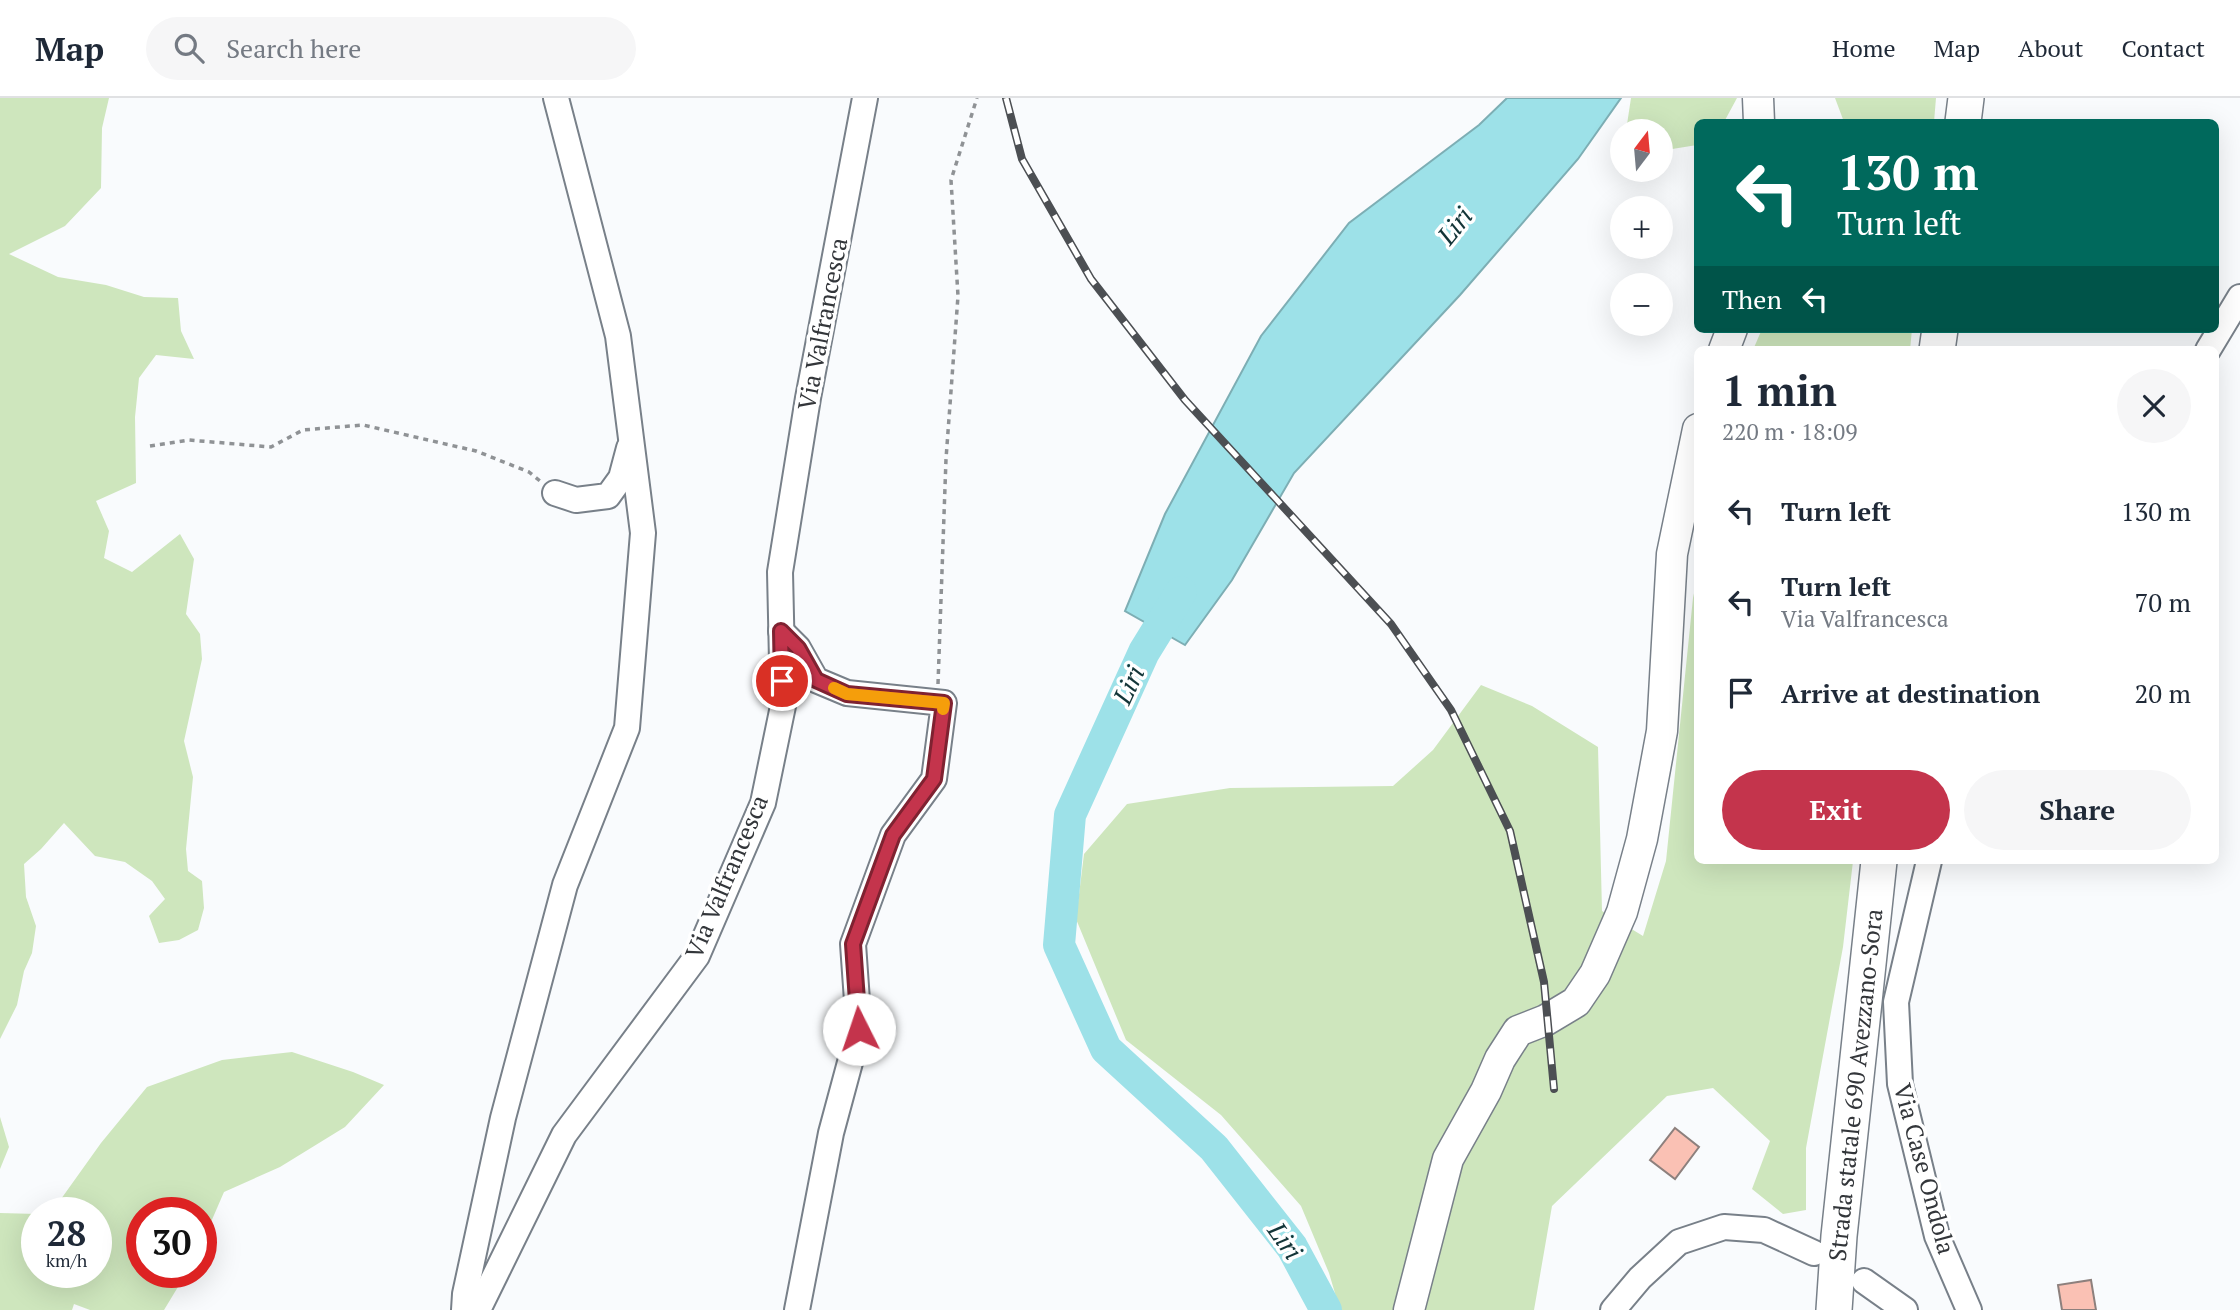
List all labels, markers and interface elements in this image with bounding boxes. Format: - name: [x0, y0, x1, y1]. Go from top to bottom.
- search box: [146, 17, 636, 80]
- text: Map: [35, 27, 104, 70]
- icon: search: [170, 29, 208, 67]
- text: Search here: [226, 31, 361, 65]
- text: Home: [1832, 32, 1896, 64]
- text: Map: [1934, 32, 1980, 64]
- text: About: [2018, 32, 2084, 64]
- text: Contact: [2122, 32, 2205, 64]
- north arrow: [1610, 119, 1673, 182]
- map controls: [1610, 119, 1673, 336]
- text: 130 m: [1837, 139, 1979, 204]
- icon: left: [1722, 147, 1813, 238]
- button: +: [1610, 196, 1673, 259]
- water label: Liri: [1428, 200, 1480, 252]
- text: Turn left: [1837, 202, 1961, 244]
- street label: Via Valfrancesca: [790, 235, 854, 413]
- button: −: [1610, 273, 1673, 336]
- icon: left: [1796, 280, 1834, 318]
- text: Then: [1722, 282, 1782, 316]
- text: 1 min: [1722, 362, 1837, 418]
- button: close: [2117, 369, 2191, 443]
- text: 220 m · 18:09: [1722, 416, 1857, 447]
- icon: left: [1722, 492, 1760, 530]
- text: Turn left: [1781, 494, 1891, 528]
- text: 130 m: [2121, 494, 2191, 528]
- text: Turn left: [1781, 569, 1891, 603]
- icon: left: [1722, 583, 1760, 621]
- text: 70 m: [2135, 585, 2191, 619]
- text: Via Valfrancesca: [1781, 603, 1949, 634]
- pin: [752, 651, 812, 711]
- water label: Liri: [1104, 660, 1152, 710]
- icon: arrive: [763, 662, 801, 700]
- icon: arrive: [1722, 674, 1760, 712]
- text: Arrive at destination: [1781, 676, 2040, 710]
- text: 20 m: [2135, 676, 2191, 710]
- button: Exit: [1722, 770, 1950, 850]
- button: Share: [1964, 770, 2191, 850]
- street label: Via Valfrancesca: [677, 790, 775, 963]
- street label: Strada statale 690 Avezzano-Sora: [1821, 907, 1889, 1263]
- position arrow: [822, 992, 896, 1066]
- street label: Via Case Ondola: [1887, 1080, 1963, 1258]
- speed limit sign: 30: [126, 1197, 217, 1288]
- text: 28: [47, 1210, 86, 1256]
- water label: Liri: [1260, 1214, 1311, 1266]
- text: km/h: [46, 1248, 87, 1272]

